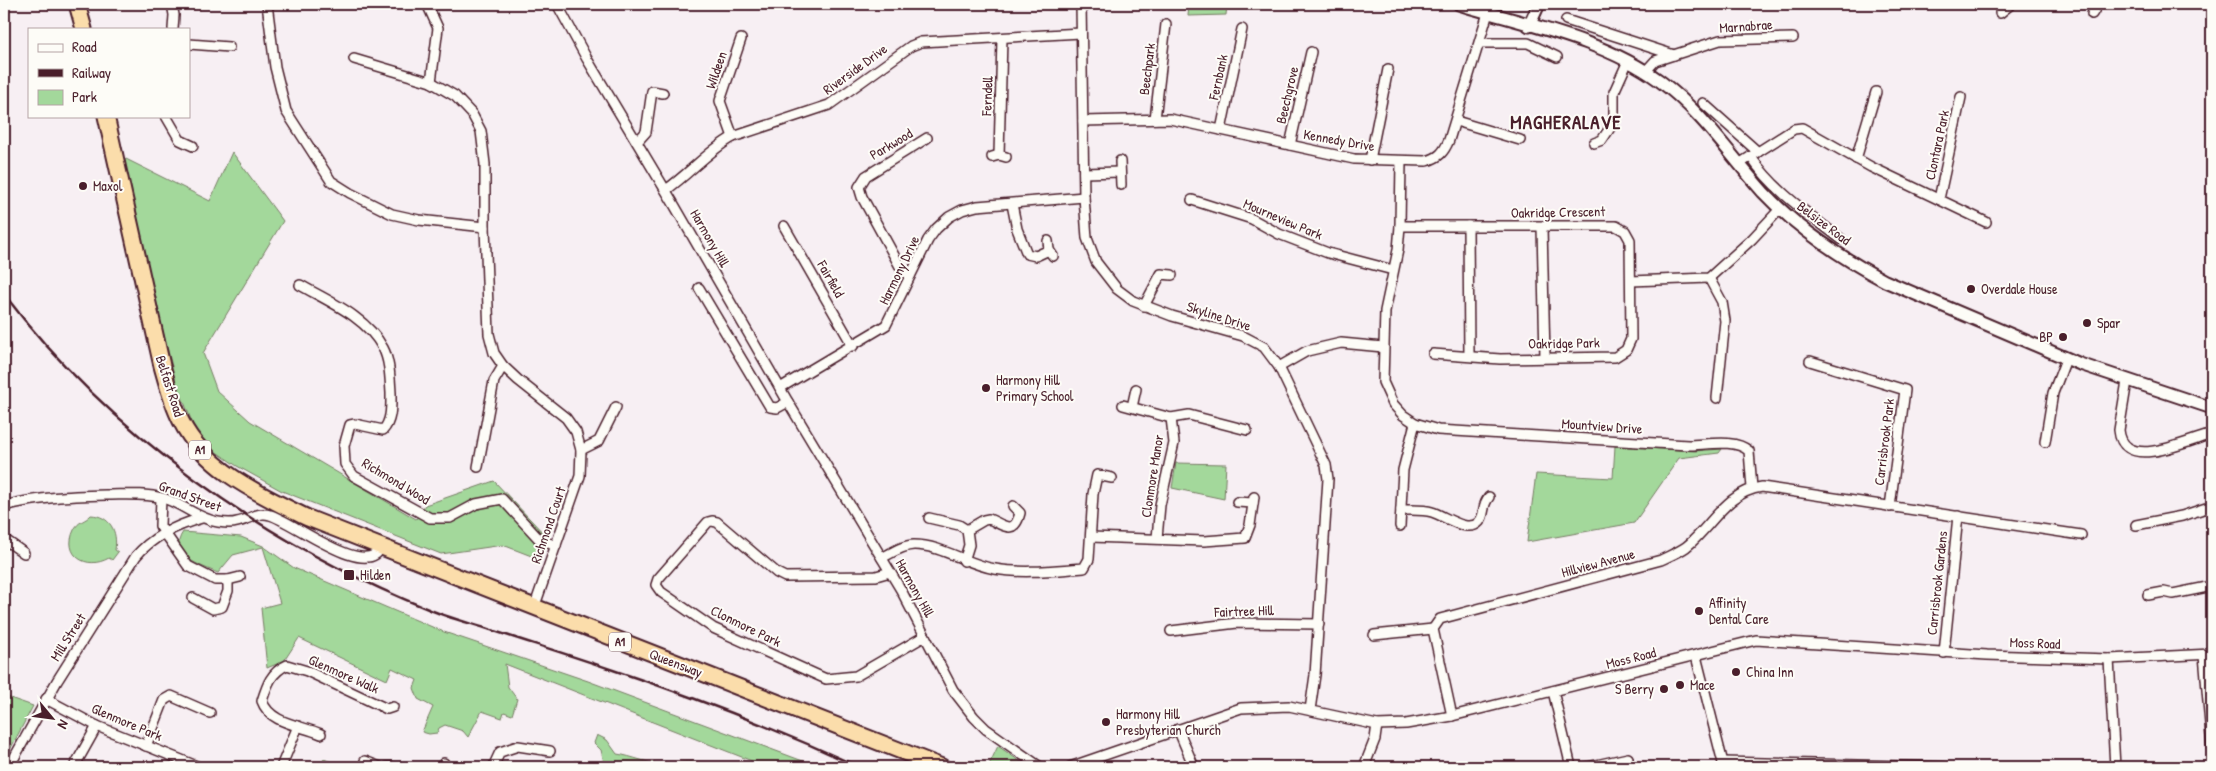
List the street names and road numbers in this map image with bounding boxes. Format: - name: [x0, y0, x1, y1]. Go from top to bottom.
- street label: Marnabrae: [1719, 14, 1774, 37]
- street label: Riverside Drive: [819, 39, 891, 98]
- street label: Beechpark: [1134, 42, 1160, 96]
- street label: Wildeen: [700, 49, 731, 91]
- street label: Fernbank: [1203, 52, 1232, 102]
- street label: Beechgrove: [1271, 64, 1303, 126]
- street label: Ferndell: [976, 75, 997, 117]
- street label: Clontara Park: [1920, 108, 1953, 182]
- street label: Parkwood: [866, 123, 916, 164]
- street label: Kennedy Drive: [1302, 124, 1377, 156]
- street label: Mourneview Park: [1241, 193, 1326, 244]
- street label: Belsize Road: [1794, 196, 1855, 249]
- street label: Oakridge Crescent: [1511, 201, 1605, 223]
- street label: Harmony Hill: [685, 205, 735, 271]
- street label: Harmony Drive: [874, 232, 924, 308]
- street label: Fairfield: [813, 256, 850, 301]
- street label: Skyline Drive: [1184, 296, 1254, 336]
- street label: Oakridge Park: [1528, 332, 1600, 354]
- street label: Belfast Road: [152, 353, 189, 419]
- street label: Carrisbrook Park: [1869, 397, 1898, 486]
- street label: Mountview Drive: [1561, 413, 1644, 438]
- street label: Clonmore Manor: [1136, 432, 1168, 519]
- road number: A1: [189, 440, 211, 460]
- street label: Richmond Wood: [359, 453, 434, 509]
- street label: Grand Street: [156, 475, 224, 516]
- street label: Richmond Court: [526, 484, 570, 566]
- street label: Carrisbrook Gardens: [1922, 530, 1951, 636]
- street label: Hillview Avenue: [1559, 543, 1637, 581]
- street label: Harmony Hill: [891, 555, 940, 622]
- street label: Clonmore Park: [708, 600, 785, 651]
- street label: Fairtree Hill: [1213, 600, 1275, 621]
- street label: Mill Street: [45, 609, 90, 664]
- road number: A1: [609, 632, 631, 652]
- street label: Moss Road: [2009, 632, 2061, 653]
- street label: Moss Road: [1604, 642, 1658, 673]
- street label: Queensway: [646, 644, 706, 682]
- street label: Glenmore Walk: [306, 650, 383, 698]
- street label: Glenmore Park: [89, 698, 166, 745]

